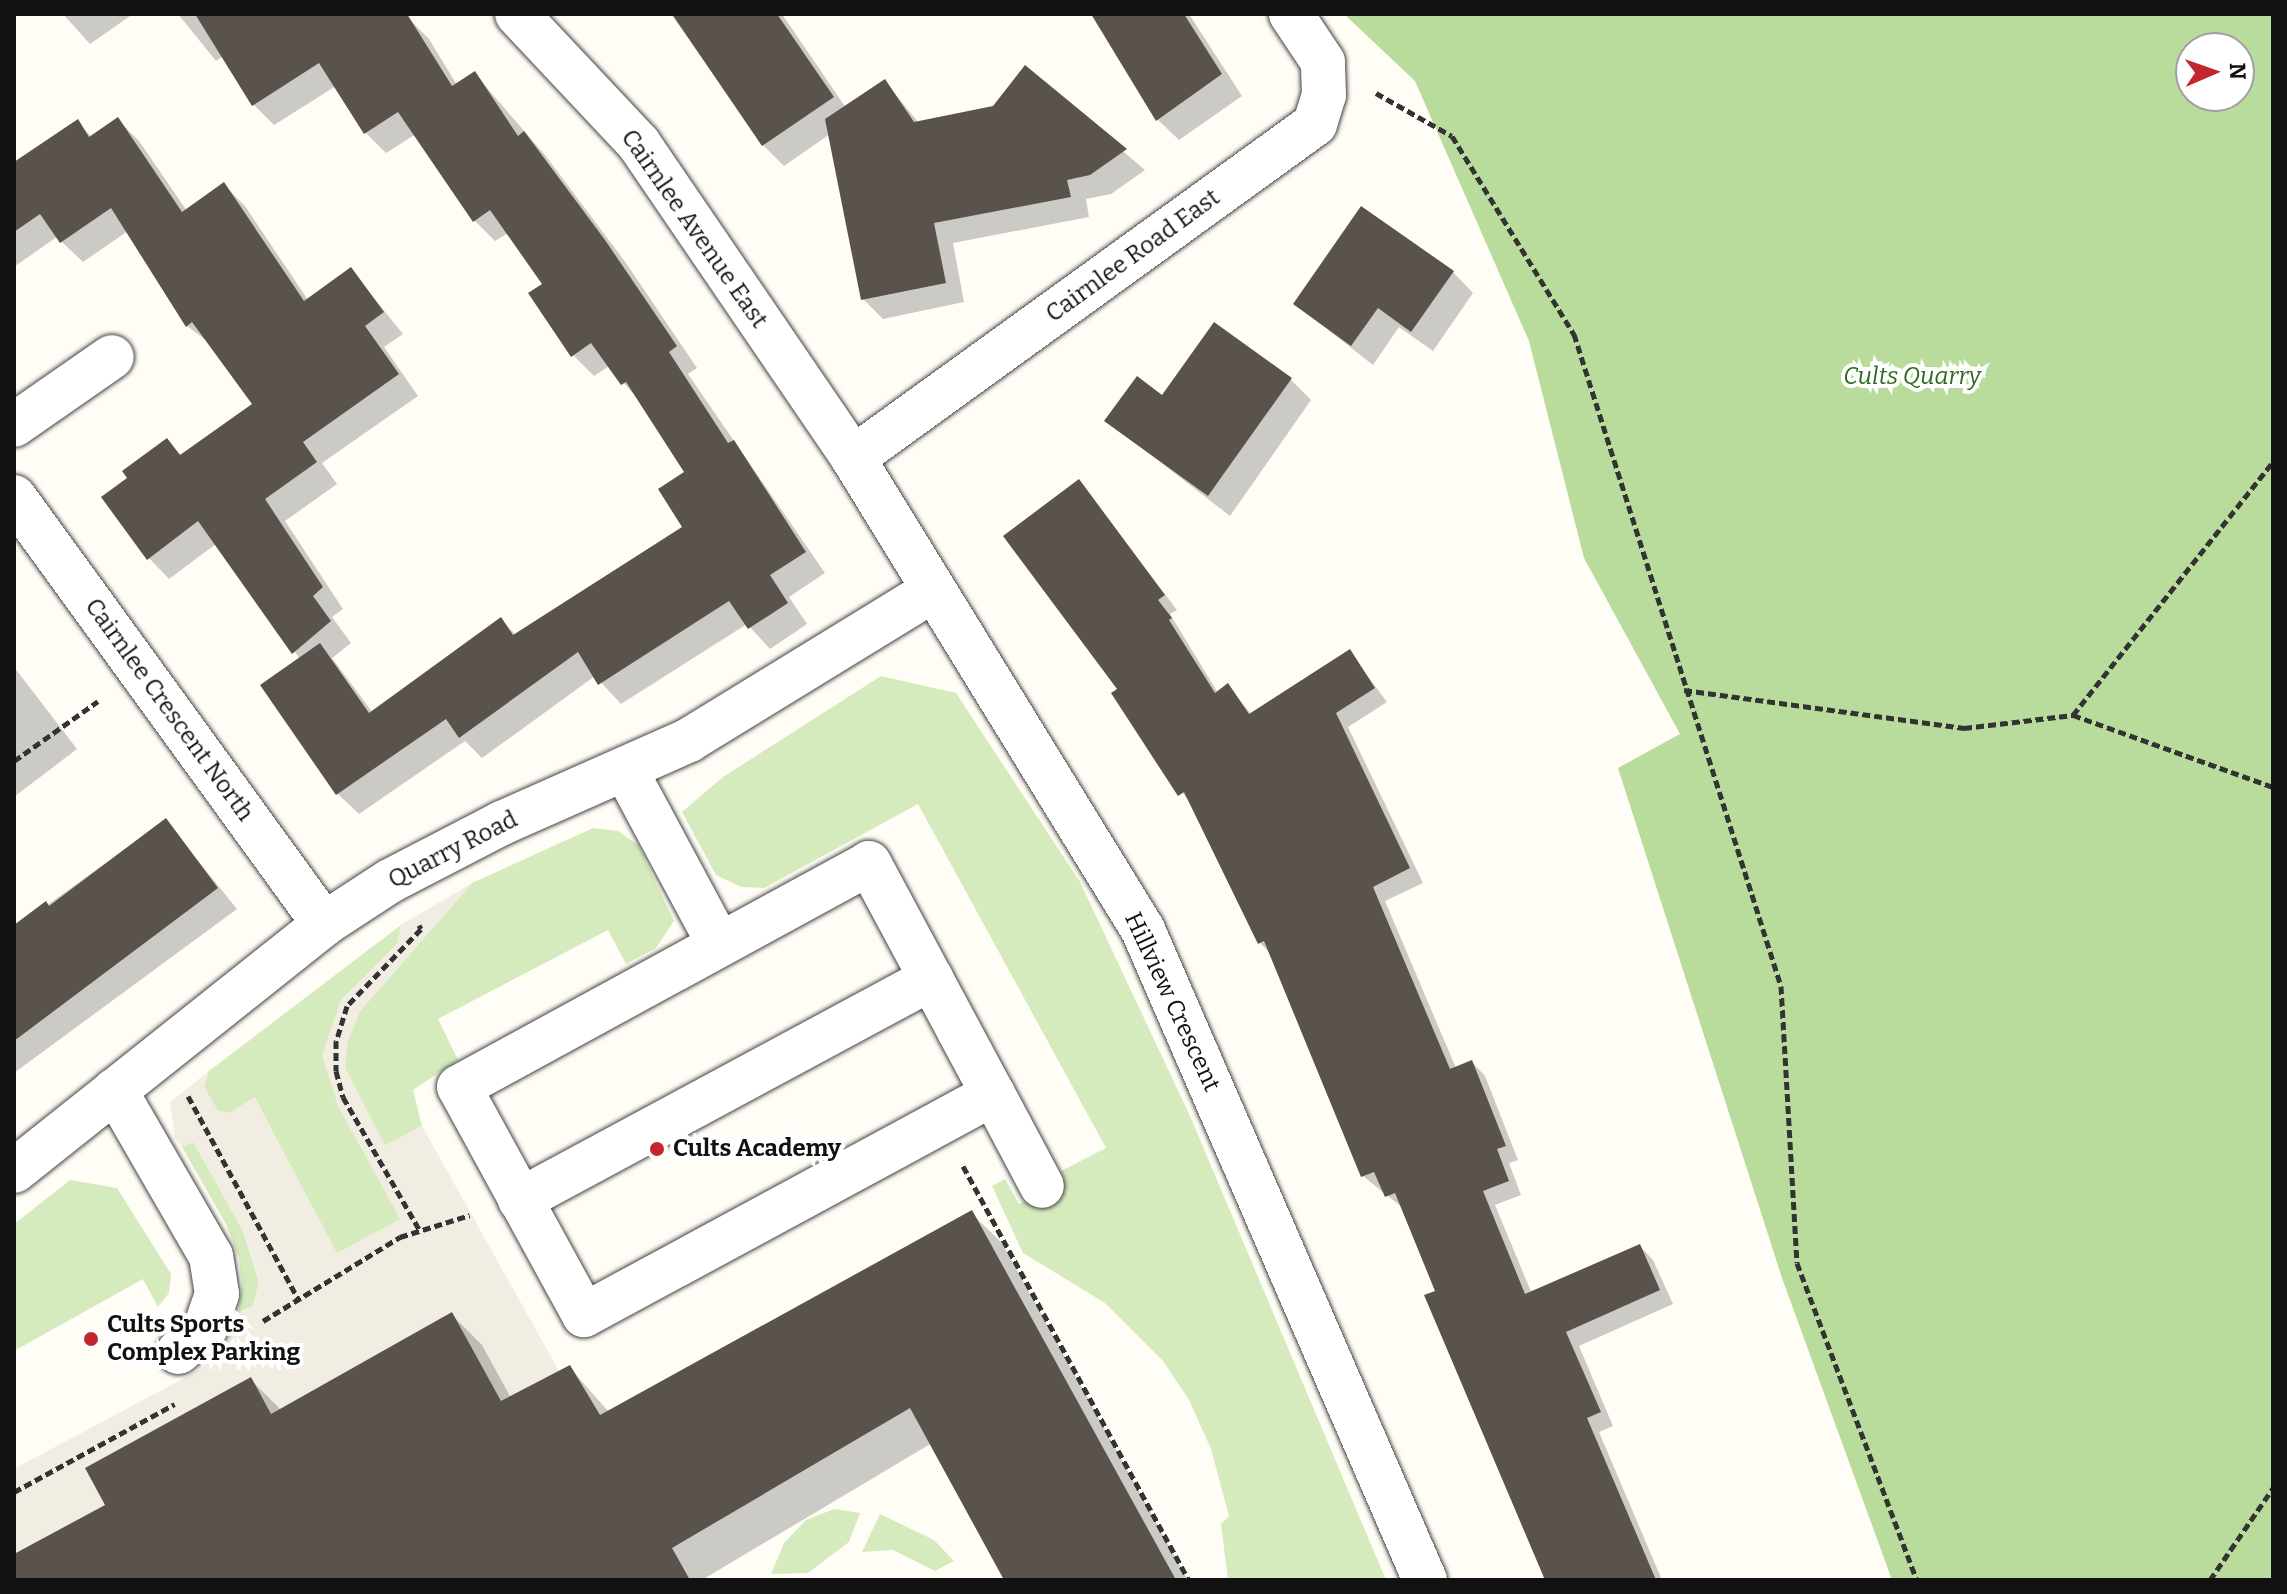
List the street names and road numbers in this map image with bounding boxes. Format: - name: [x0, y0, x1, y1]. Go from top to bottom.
- street label: Cairnlee Avenue East: [615, 124, 773, 334]
- street label: Cairnlee Road East: [1041, 183, 1225, 329]
- street label: Cairnlee Crescent North: [79, 593, 259, 827]
- street label: Quarry Road: [384, 805, 522, 895]
- street label: Hillview Crescent: [1118, 908, 1226, 1096]

